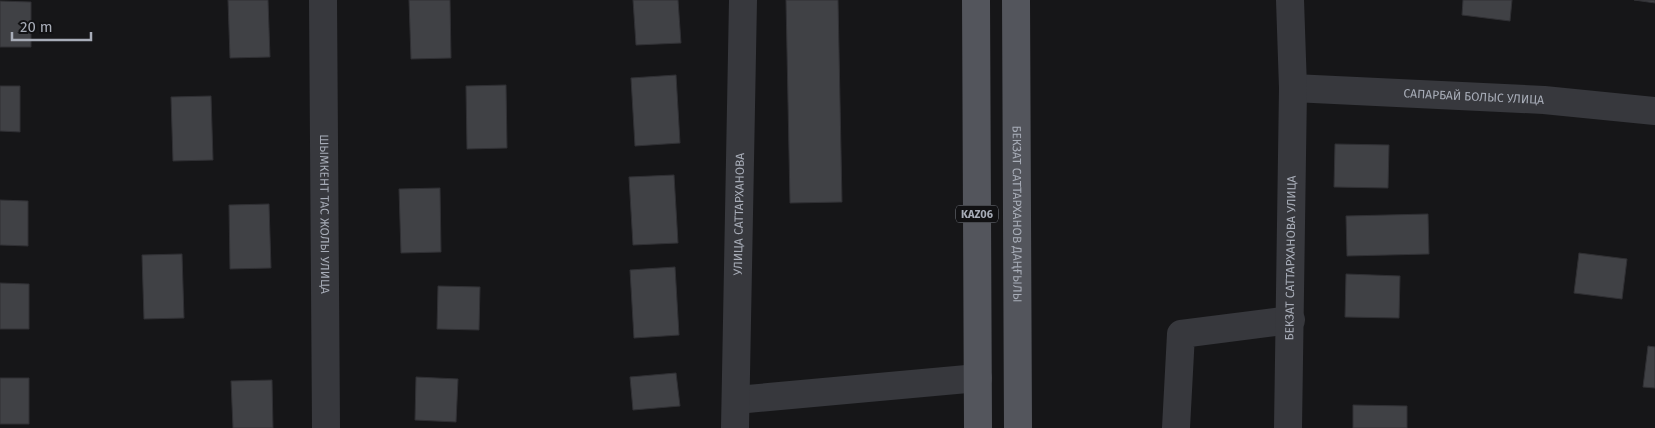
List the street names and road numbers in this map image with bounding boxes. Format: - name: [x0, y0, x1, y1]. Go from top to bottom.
- street label: САПАРБАЙ БОЛЫС УЛИЦА: [1403, 86, 1544, 107]
- street label: БЕКЗАТ САТТАРХАНОВ ДАҢҒЫЛЫ: [1010, 125, 1024, 303]
- street label: ШЫМКЕНТ ТАС ЖОЛЫ УЛИЦА: [317, 134, 332, 294]
- street label: УЛИЦА САТТАРХАНОВА: [731, 152, 747, 276]
- street label: БЕКЗАТ САТТАРХАНОВА УЛИЦА: [1282, 175, 1299, 341]
- road number: KАZ06: [956, 205, 998, 222]

